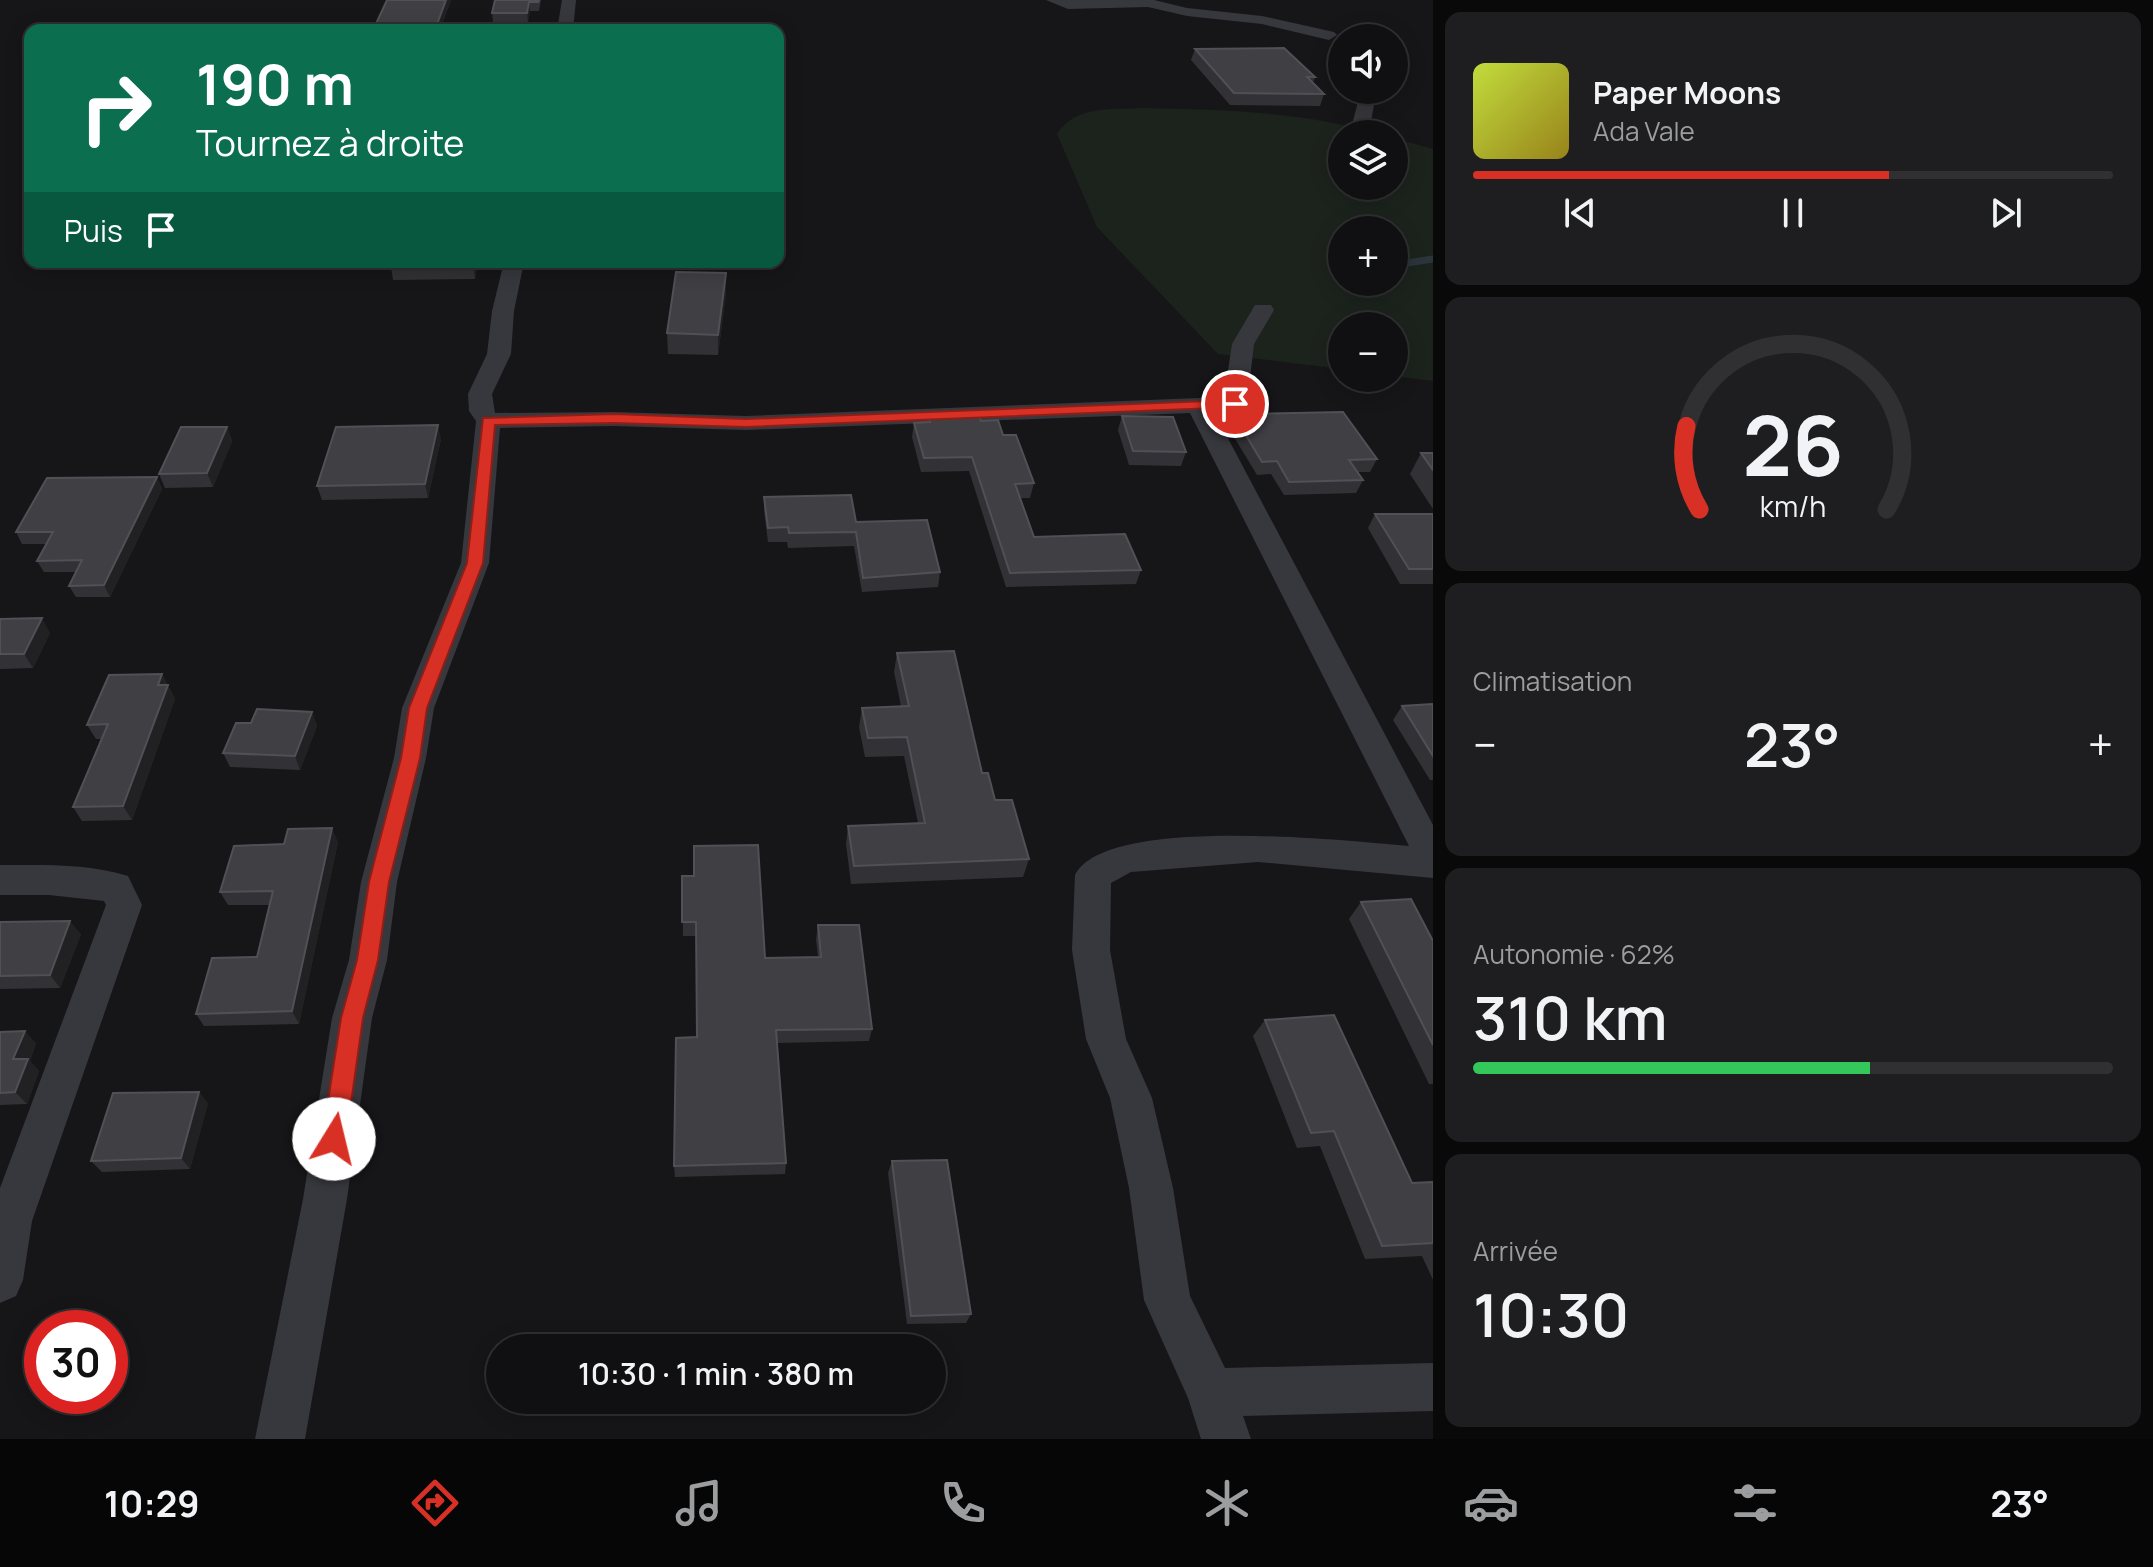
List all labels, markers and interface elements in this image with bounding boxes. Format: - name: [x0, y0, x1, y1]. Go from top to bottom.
- map controls: [1328, 24, 1408, 392]
- button: sound: [1328, 24, 1408, 104]
- text: 190 m: [196, 45, 354, 122]
- icon: right: [64, 56, 168, 160]
- text: Paper Moons: [1593, 72, 1781, 113]
- text: Ada Vale: [1593, 113, 1695, 149]
- text: Tournez à droite: [196, 118, 464, 167]
- button: layers: [1328, 120, 1408, 200]
- icon: previous: [1558, 191, 1602, 235]
- icon: pause: [1771, 191, 1815, 235]
- icon: next: [1984, 191, 2028, 235]
- icon: arrive: [139, 208, 183, 252]
- text: Puis: [64, 210, 123, 251]
- button: +: [1328, 216, 1408, 296]
- button: −: [1328, 312, 1408, 392]
- pin: [1201, 370, 1269, 438]
- icon: arrive: [1213, 382, 1257, 426]
- text: 26: [1742, 387, 1844, 501]
- text: km/h: [1760, 487, 1826, 526]
- text: Climatisation: [1473, 663, 1632, 699]
- text: 23°: [1744, 703, 1840, 785]
- text: −: [1473, 714, 1497, 774]
- text: +: [2088, 714, 2113, 774]
- text: Autonomie · 62%: [1473, 936, 1675, 972]
- text: 310 km: [1473, 976, 1668, 1058]
- position arrow: [292, 1097, 376, 1181]
- text: Arrivée: [1473, 1233, 1558, 1269]
- text: 10:30: [1473, 1273, 1629, 1355]
- speed limit sign: 30: [24, 1310, 128, 1414]
- text: 10:30 · 1 min · 380 m: [578, 1353, 854, 1394]
- icon: directions: [407, 1475, 463, 1531]
- icon: music: [671, 1475, 727, 1531]
- icon: phone: [935, 1475, 991, 1531]
- icon: climate: [1199, 1475, 1255, 1531]
- icon: car: [1463, 1475, 1519, 1531]
- icon: filters: [1727, 1475, 1783, 1531]
- text: 10:29: [104, 1479, 200, 1528]
- text: 23°: [1990, 1479, 2049, 1528]

